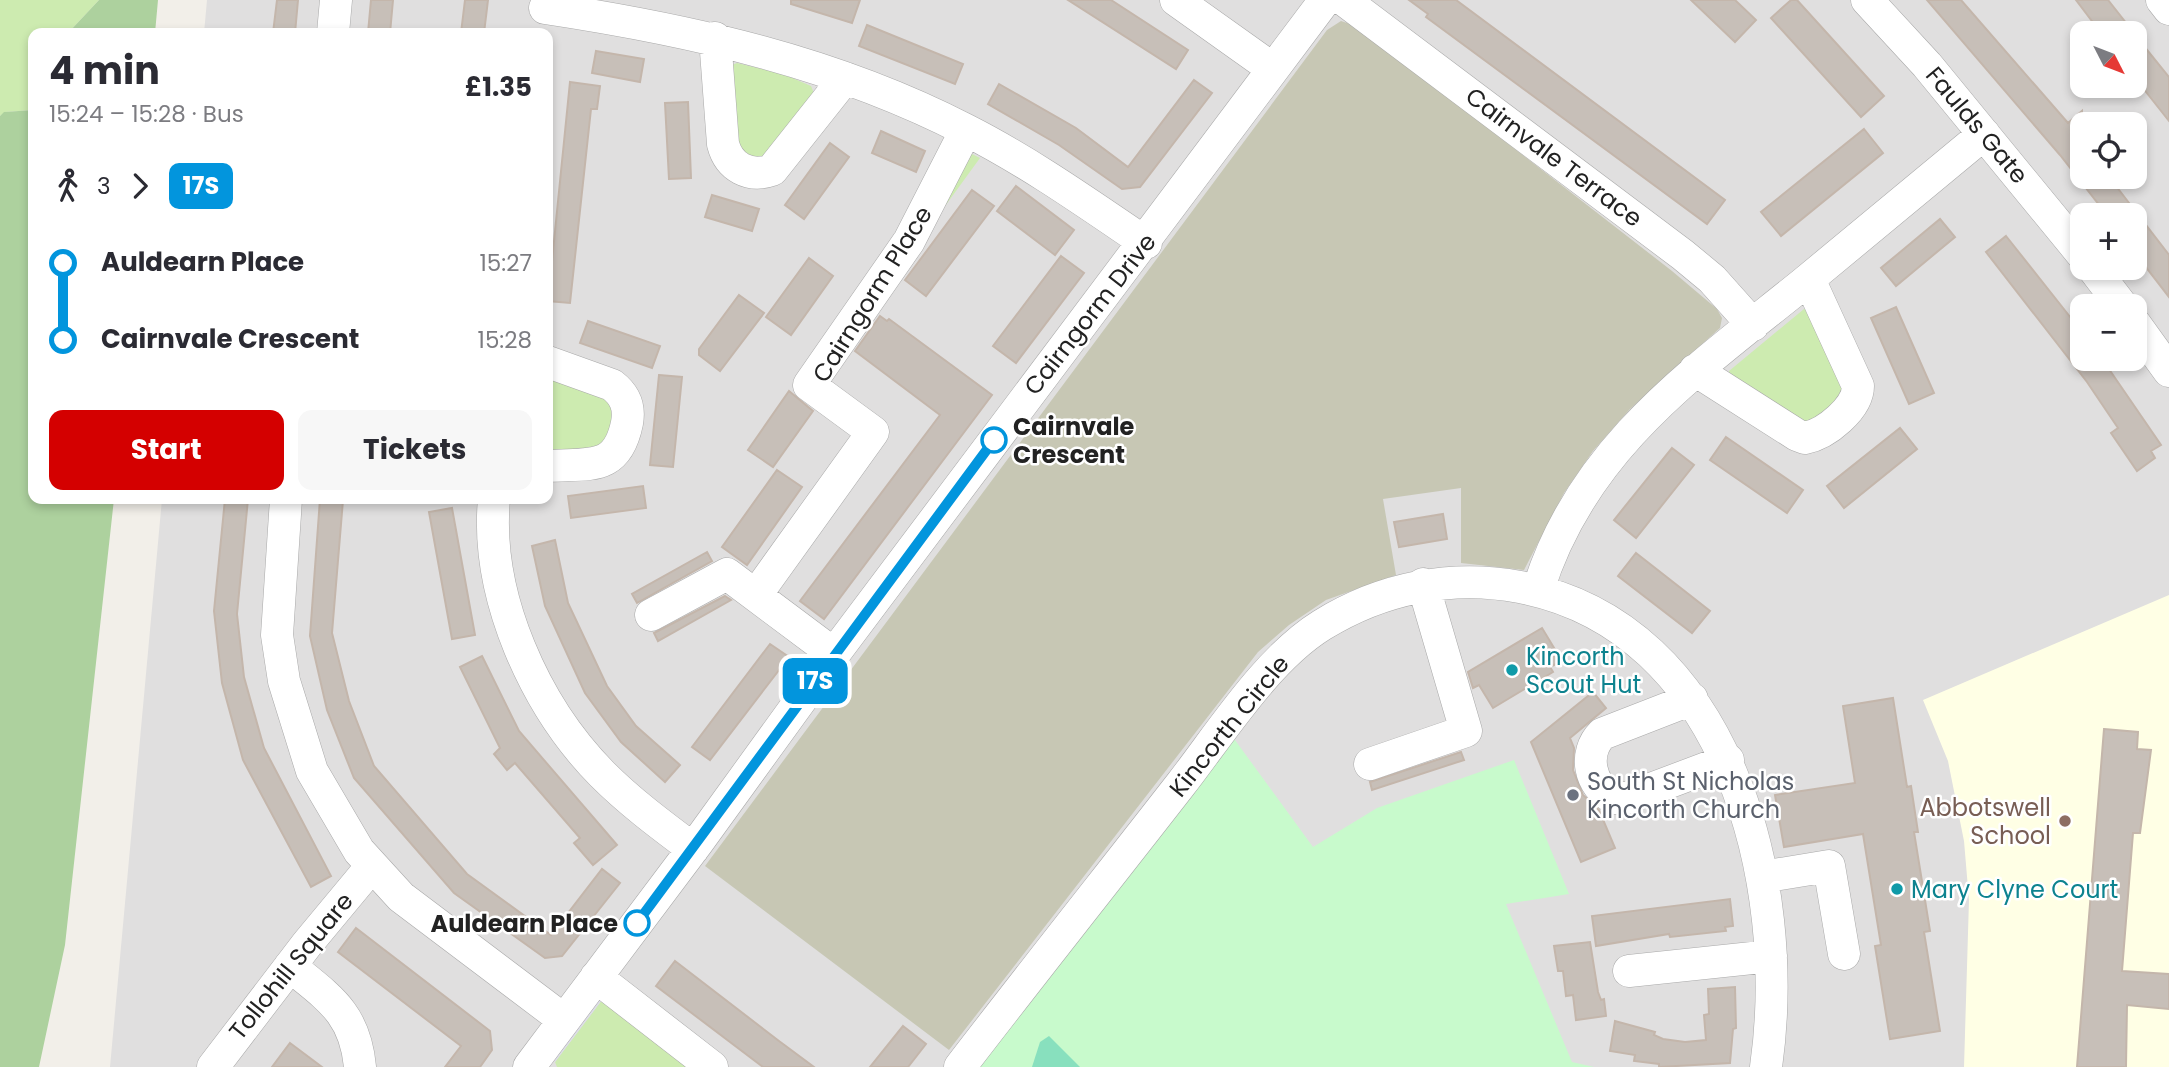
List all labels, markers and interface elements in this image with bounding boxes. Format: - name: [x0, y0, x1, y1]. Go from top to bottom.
- north arrow: [2070, 21, 2147, 98]
- map controls: [2070, 21, 2147, 371]
- text: 4 min: [49, 44, 160, 97]
- street label: Faulds Gate: [1918, 60, 2036, 190]
- text: £1.35: [465, 69, 532, 105]
- street label: Cairnvale Terrace: [1459, 80, 1649, 234]
- text: 15:24 – 15:28 · Bus: [49, 98, 244, 130]
- button: locate: [2070, 112, 2147, 189]
- icon: walk: [49, 167, 87, 205]
- icon: forward: [121, 167, 159, 205]
- text: 17S: [183, 169, 219, 202]
- text: 3: [97, 170, 111, 202]
- street label: Cairngorm Place: [804, 200, 940, 388]
- button: +: [2070, 203, 2147, 280]
- street label: Cairngorm Drive: [1016, 226, 1164, 402]
- text: Auldearn Place: [101, 244, 304, 280]
- text: 15:27: [480, 247, 532, 279]
- button: −: [2070, 294, 2147, 371]
- text: Cairnvale Crescent: [101, 321, 359, 357]
- text: 15:28: [478, 324, 532, 356]
- button: Start: [49, 410, 284, 490]
- button: Tickets: [298, 410, 532, 490]
- place label: Cairnvale Crescent: [1013, 410, 1135, 471]
- marker: Cairnvale Crescent: [981, 427, 1007, 453]
- place label: Kincorth Scout Hut: [1526, 640, 1641, 701]
- street label: Kincorth Circle: [1161, 648, 1297, 804]
- line badge: 17S: [775, 658, 855, 704]
- marker: Kincorth Scout Hut: [1504, 662, 1520, 678]
- text: 17S: [797, 664, 833, 697]
- place label: South St Nicholas Kincorth Church: [1587, 765, 1794, 826]
- marker: South St Nicholas Kincorth Church: [1565, 787, 1581, 803]
- place label: Abbotswell School: [1919, 791, 2051, 852]
- marker: Abbotswell School: [2057, 813, 2073, 829]
- place label: Mary Clyne Court: [1911, 873, 2118, 906]
- marker: Mary Clyne Court: [1889, 881, 1905, 897]
- street label: Tollohill Square: [221, 885, 361, 1047]
- place label: Auldearn Place: [430, 907, 618, 940]
- marker: Auldearn Place: [624, 910, 650, 936]

